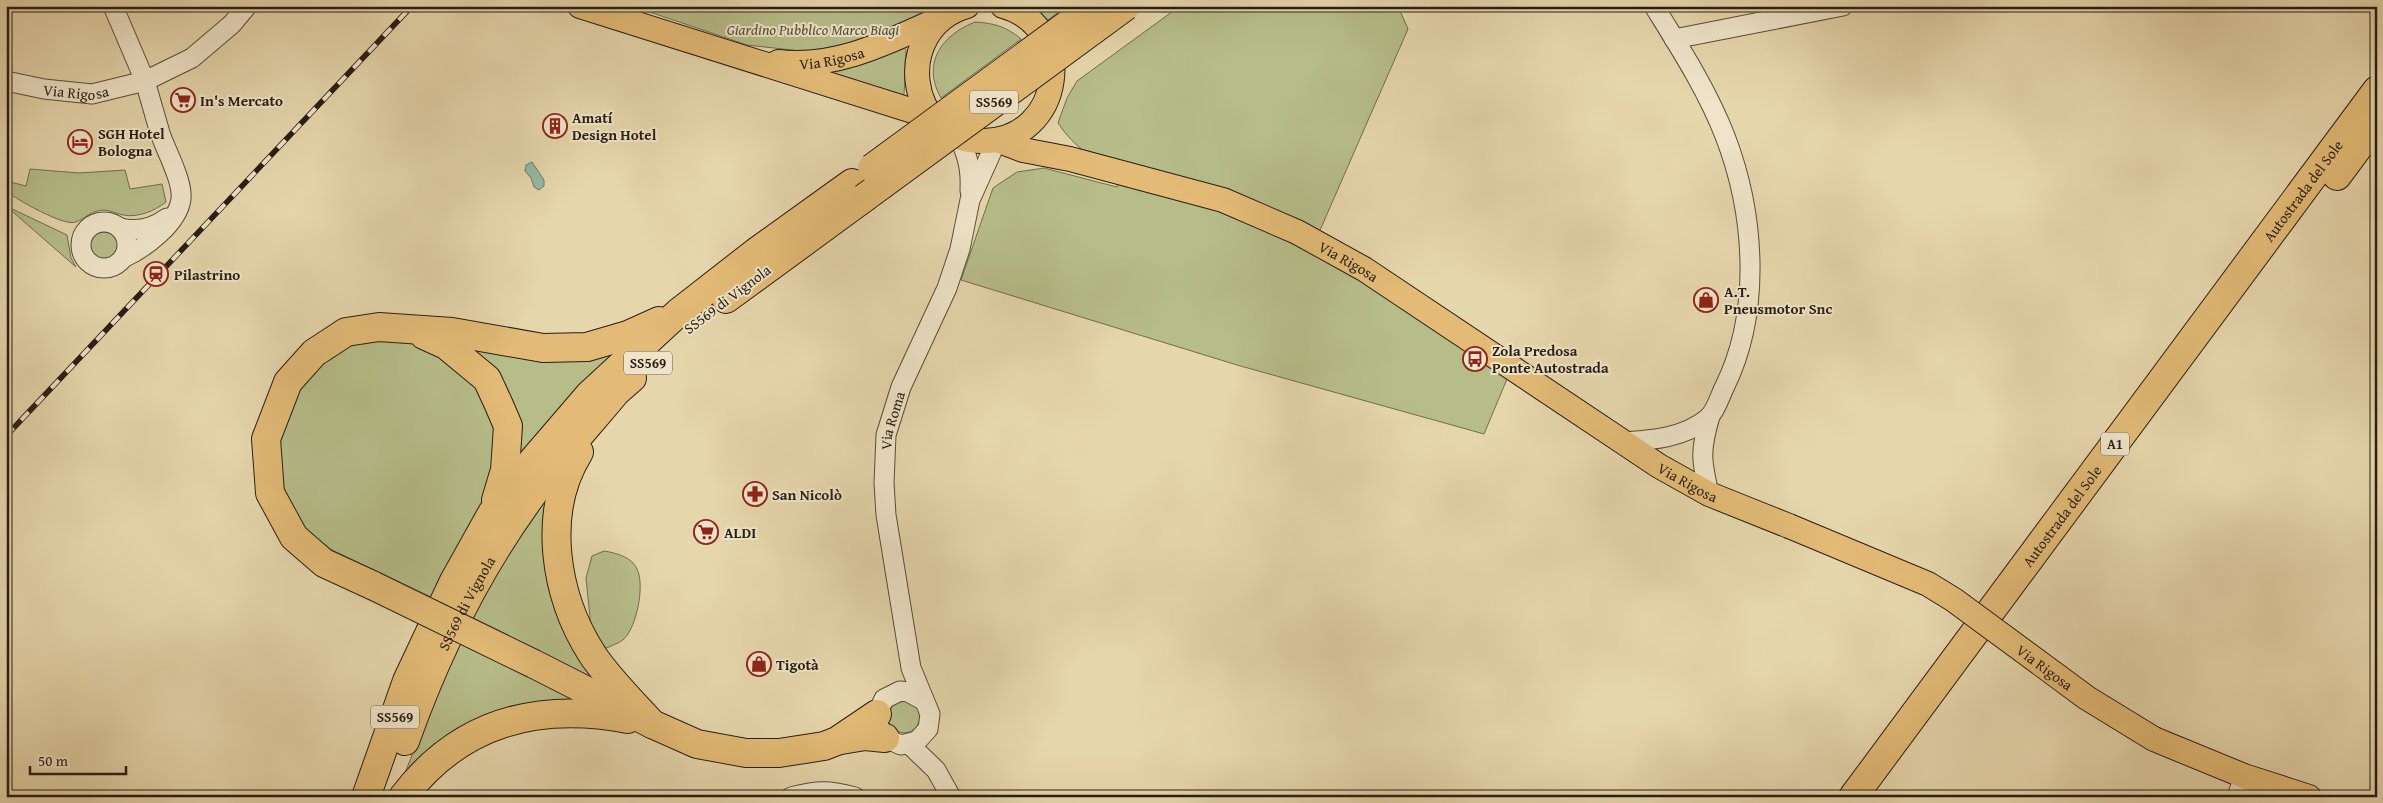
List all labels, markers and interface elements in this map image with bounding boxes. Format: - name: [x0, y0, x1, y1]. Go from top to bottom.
- park label: Giardino Pubblico Marco Biagi: [727, 19, 899, 40]
- street label: Via Rigosa: [799, 41, 867, 74]
- street label: Via Rigosa: [42, 78, 111, 105]
- supermarket icon: In's Mercato: [170, 87, 196, 113]
- place label: In's Mercato: [200, 90, 283, 111]
- road number: SS569: [970, 90, 1018, 114]
- place label: Amatí Design Hotel: [572, 107, 657, 145]
- building icon: Amatí Design Hotel: [542, 113, 568, 139]
- place label: SGH Hotel Bologna: [98, 123, 165, 161]
- hotel icon: SGH Hotel Bologna: [67, 129, 93, 155]
- street label: Autostrada del Sole: [2258, 135, 2347, 246]
- street label: Via Rigosa: [1315, 236, 1383, 286]
- street label: SS569 di Vignola: [679, 259, 775, 339]
- station icon: Pilastrino: [143, 261, 169, 287]
- place label: Pilastrino: [174, 264, 240, 285]
- place label: A.T. Pneusmotor Snc: [1724, 281, 1832, 319]
- shop icon: A.T. Pneusmotor Snc: [1693, 287, 1719, 313]
- place label: Zola Predosa Ponte Autostrada: [1492, 340, 1609, 378]
- bus stop icon: Zola Predosa Ponte Autostrada: [1462, 346, 1488, 372]
- road number: SS569: [624, 352, 672, 374]
- street label: Via Roma: [875, 389, 910, 450]
- road number: A1: [2101, 432, 2129, 456]
- street label: Via Rigosa: [1654, 457, 1721, 507]
- street label: Autostrada del Sole: [2017, 461, 2106, 571]
- pharmacy icon: San Nicolò: [742, 481, 768, 507]
- place label: San Nicolò: [772, 484, 842, 505]
- supermarket icon: ALDI: [693, 519, 719, 545]
- place label: ALDI: [724, 522, 756, 543]
- street label: SS569 di Vignola: [433, 552, 500, 654]
- street label: Via Rigosa: [2012, 639, 2077, 695]
- shop icon: Tigotà: [746, 651, 772, 677]
- place label: Tigotà: [776, 654, 819, 675]
- road number: SS569: [371, 706, 419, 729]
- scale bar: [30, 743, 126, 775]
- text: 50 m: [38, 750, 69, 771]

